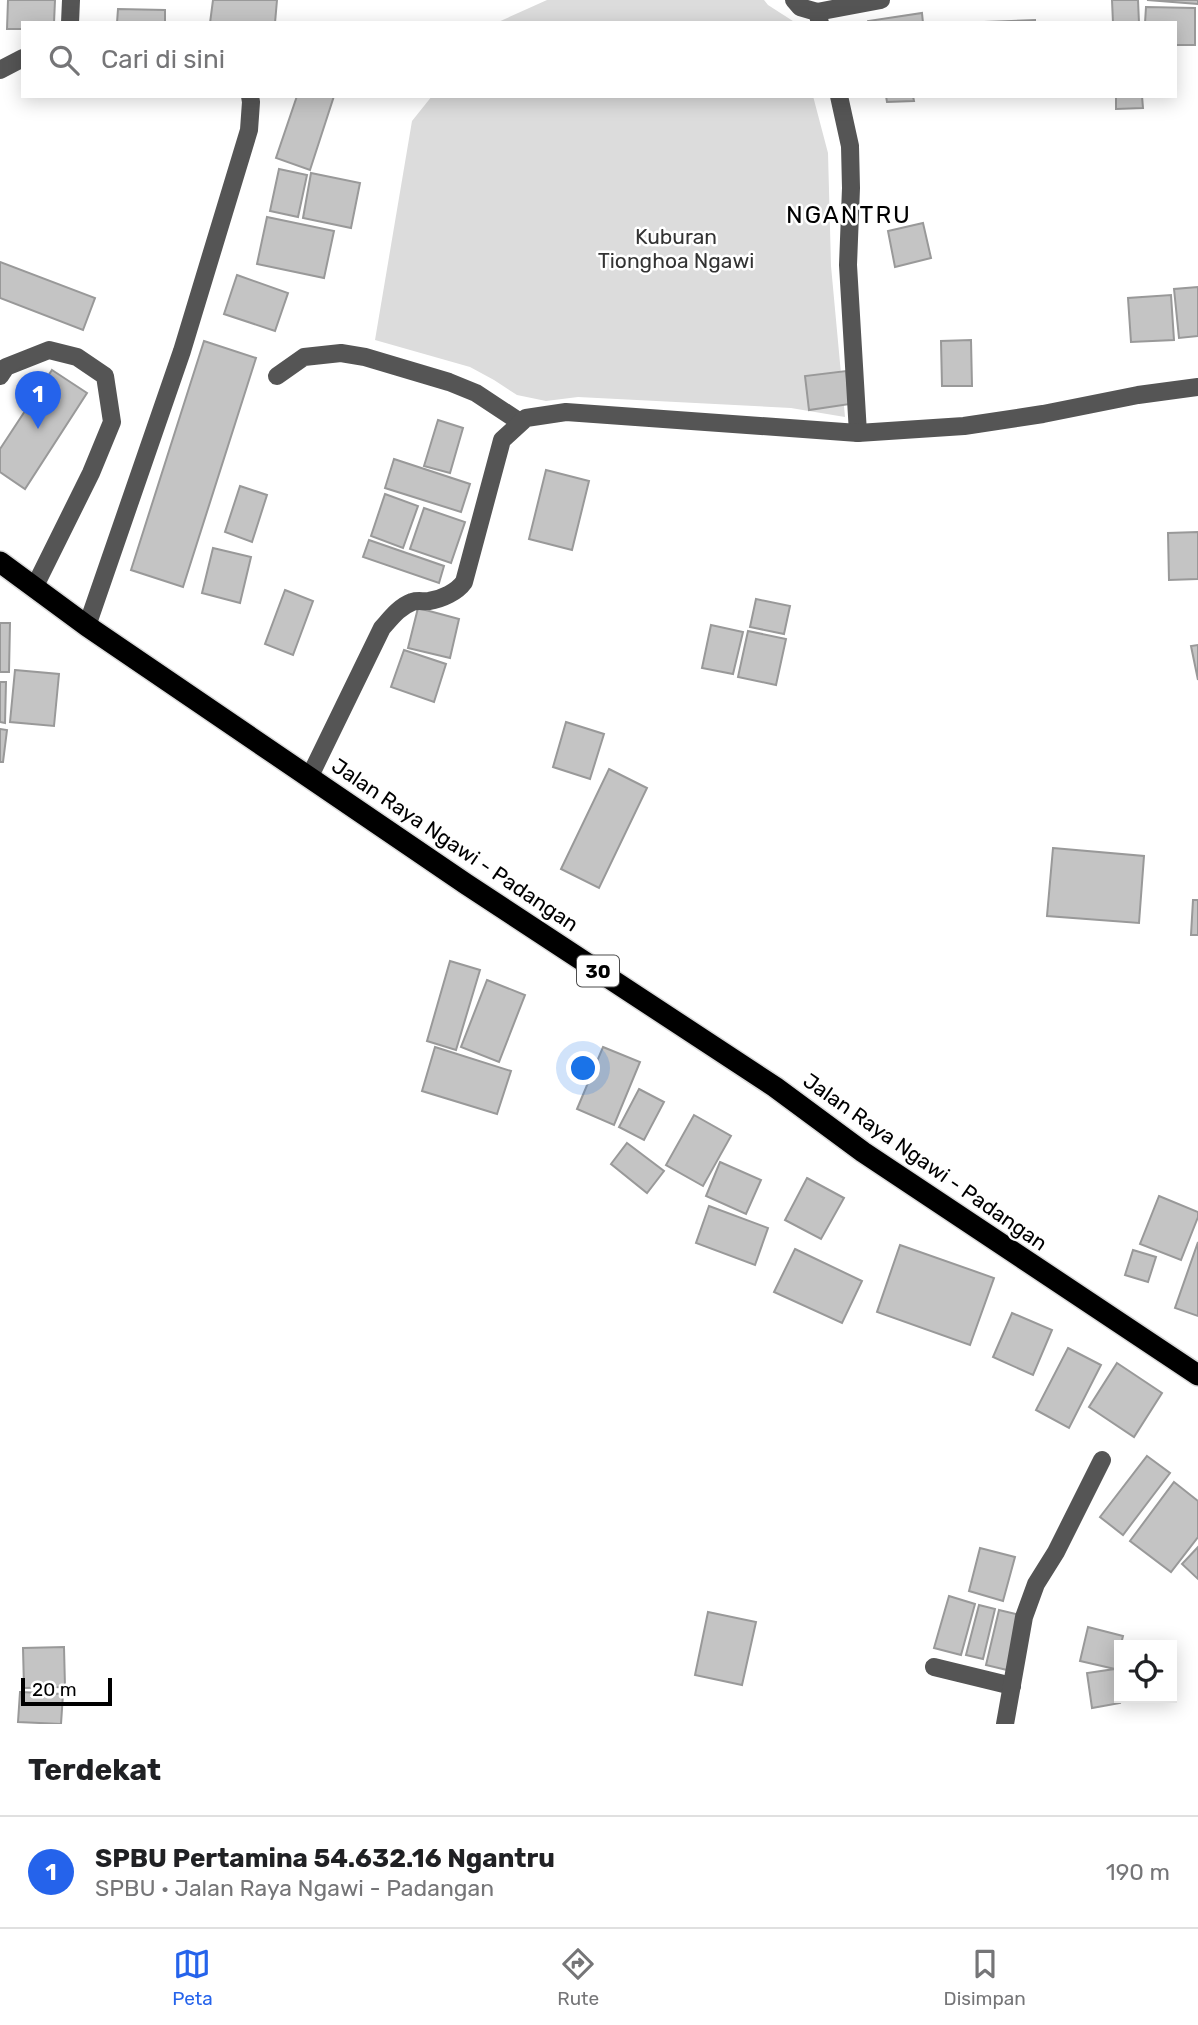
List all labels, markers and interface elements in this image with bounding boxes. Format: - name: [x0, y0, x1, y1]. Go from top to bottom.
- search box: [21, 21, 1177, 98]
- icon: search: [45, 41, 83, 79]
- text: Cari di sini: [101, 44, 225, 75]
- district label: NGANTRU: [786, 201, 912, 229]
- park label: Kuburan Tionghoa Ngawi: [598, 224, 754, 273]
- pin: 1: [15, 371, 61, 429]
- street label: Jalan Raya Ngawi - Padangan: [327, 753, 583, 937]
- road number: 30: [577, 956, 619, 987]
- your location: [566, 1051, 600, 1085]
- street label: Jalan Raya Ngawi - Padangan: [799, 1068, 1052, 1256]
- map controls: [1114, 1640, 1177, 1703]
- button: locate: [1114, 1640, 1177, 1703]
- scale bar: [21, 1675, 112, 1707]
- text: 20 m: [32, 1678, 77, 1701]
- text: Terdekat: [28, 1752, 161, 1788]
- text: SPBU Pertamina 54.632.16 Ngantru: [95, 1843, 555, 1874]
- text: 1: [45, 1858, 57, 1886]
- text: 190 m: [1106, 1858, 1170, 1886]
- text: SPBU · Jalan Raya Ngawi - Padangan: [95, 1874, 494, 1902]
- tab: Peta: [172, 1945, 213, 2010]
- tab: Rute: [557, 1945, 599, 2010]
- tab: Disimpan: [944, 1945, 1026, 2010]

